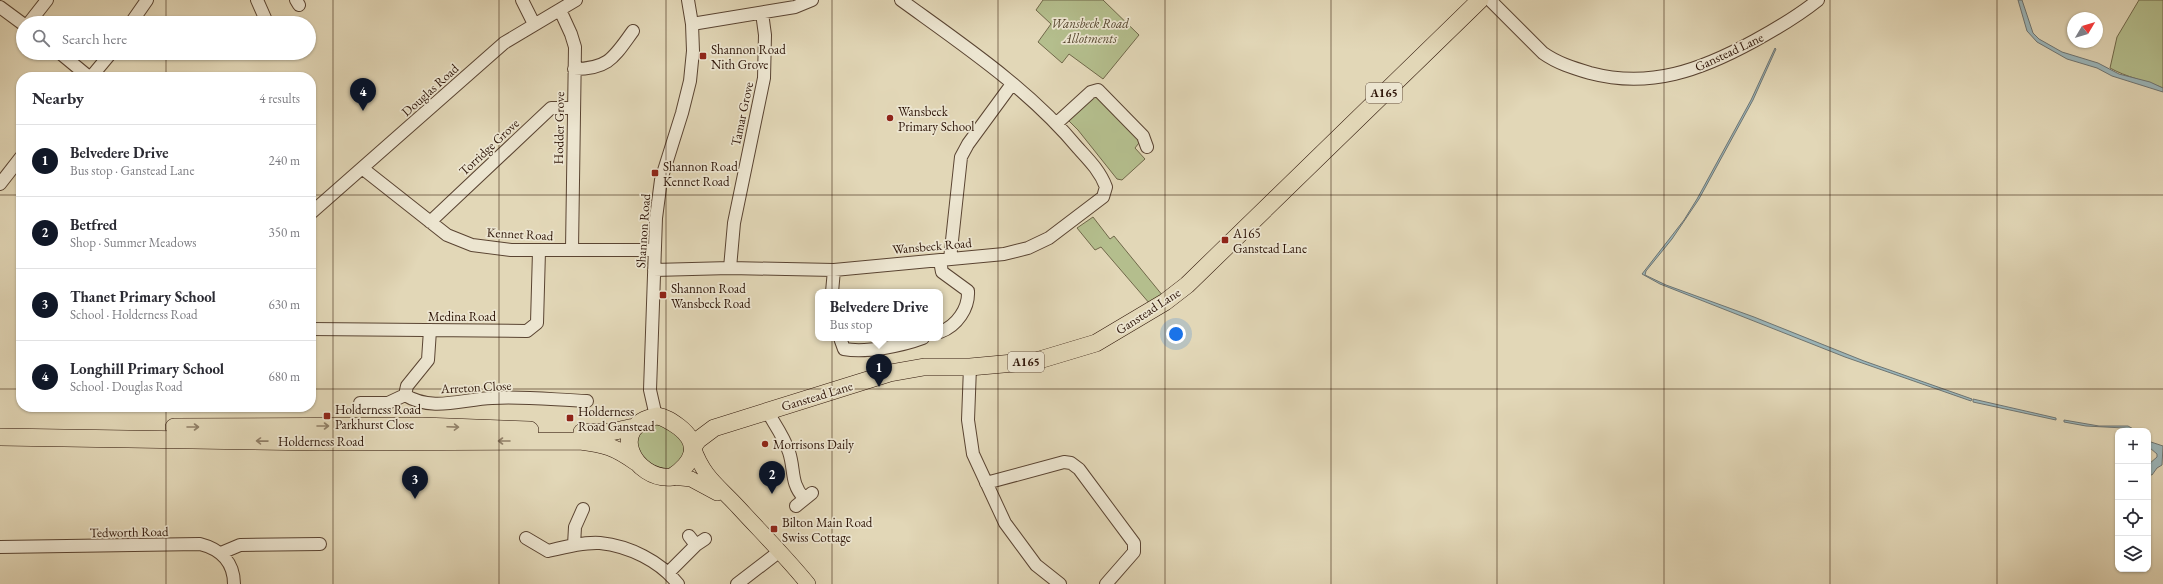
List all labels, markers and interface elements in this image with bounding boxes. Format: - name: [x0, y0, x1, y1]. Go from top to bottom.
- north arrow: [2067, 12, 2103, 48]
- park label: Wansbeck Road Allotments: [1051, 15, 1129, 47]
- search box: [16, 16, 316, 60]
- icon: search: [30, 27, 52, 49]
- text: Search here: [62, 29, 127, 48]
- street label: Ganstead Lane: [1692, 29, 1766, 75]
- place label: Shannon Road Nith Grove: [711, 41, 786, 73]
- marker: Shannon Road Nith Grove: [698, 51, 708, 61]
- street label: Douglas Road: [398, 60, 462, 120]
- pin: 4: [350, 78, 376, 111]
- street label: Tamar Grove: [727, 80, 757, 148]
- road number: A165: [1366, 83, 1402, 103]
- text: Nearby: [32, 87, 84, 109]
- text: 4 results: [259, 90, 300, 107]
- street label: Hodder Grove: [550, 92, 568, 164]
- place label: Wansbeck Primary School: [898, 103, 974, 135]
- marker: Wansbeck Primary School: [885, 113, 895, 123]
- street label: Torridge Grove: [455, 115, 523, 179]
- text: Belvedere Drive: [70, 143, 168, 162]
- text: 1: [42, 152, 48, 169]
- text: 240 m: [269, 152, 300, 169]
- place label: Shannon Road Kennet Road: [663, 158, 738, 190]
- text: Bus stop · Ganstead Lane: [70, 162, 195, 179]
- marker: Shannon Road Kennet Road: [650, 168, 660, 178]
- street label: Shannon Road: [632, 193, 654, 269]
- text: Betfred: [70, 215, 117, 234]
- text: 2: [42, 224, 48, 241]
- text: 350 m: [269, 224, 300, 241]
- street label: Kennet Road: [486, 224, 554, 244]
- place label: A165 Ganstead Lane: [1232, 225, 1307, 257]
- text: Shop · Summer Meadows: [70, 234, 197, 251]
- street label: Wansbeck Road: [892, 234, 973, 258]
- marker: A165 Ganstead Lane: [1220, 235, 1230, 245]
- place label: Shannon Road Wansbeck Road: [671, 280, 751, 312]
- street label: Ganstead Lane: [1112, 284, 1184, 338]
- text: Thanet Primary School: [70, 287, 216, 306]
- popup: [815, 289, 943, 341]
- marker: Shannon Road Wansbeck Road: [658, 290, 668, 300]
- text: 3: [42, 296, 48, 313]
- text: 630 m: [269, 296, 300, 313]
- text: Belvedere Drive: [830, 297, 928, 316]
- text: School · Holderness Road: [70, 306, 198, 323]
- street label: Medina Road: [428, 308, 496, 325]
- text: Bus stop: [830, 316, 873, 333]
- your location: [1166, 324, 1186, 344]
- road number: A165: [1008, 352, 1044, 372]
- pin: 1: [866, 354, 892, 387]
- text: Longhill Primary School: [70, 359, 224, 378]
- text: 4: [42, 368, 48, 385]
- text: 680 m: [269, 368, 300, 385]
- street label: Arreton Close: [439, 377, 512, 397]
- street label: Ganstead Lane: [779, 377, 855, 415]
- text: School · Douglas Road: [70, 378, 183, 395]
- place label: Holderness Road Parkhurst Close: [335, 401, 421, 433]
- place label: Holderness Road Ganstead: [578, 403, 655, 435]
- marker: Holderness Road Parkhurst Close: [322, 411, 332, 421]
- marker: Holderness Road Ganstead: [565, 413, 575, 423]
- one-way arrow: [186, 423, 199, 431]
- one-way arrow: [316, 423, 329, 430]
- one-way arrow: [446, 423, 459, 431]
- map controls: [2115, 428, 2151, 572]
- button: +: [2115, 428, 2151, 464]
- street label: Holderness Road: [278, 433, 364, 450]
- place label: Morrisons Daily: [773, 436, 854, 453]
- one-way arrow: [256, 437, 269, 445]
- one-way arrow: [498, 437, 511, 445]
- marker: Morrisons Daily: [760, 439, 770, 449]
- pin: 2: [759, 461, 785, 494]
- button: −: [2115, 464, 2151, 500]
- pin: 3: [402, 466, 428, 499]
- button: locate: [2115, 500, 2151, 536]
- place label: Bilton Main Road Swiss Cottage: [782, 514, 873, 546]
- street label: Tedworth Road: [89, 523, 169, 541]
- marker: Bilton Main Road Swiss Cottage: [769, 524, 779, 534]
- button: layers: [2115, 536, 2151, 572]

